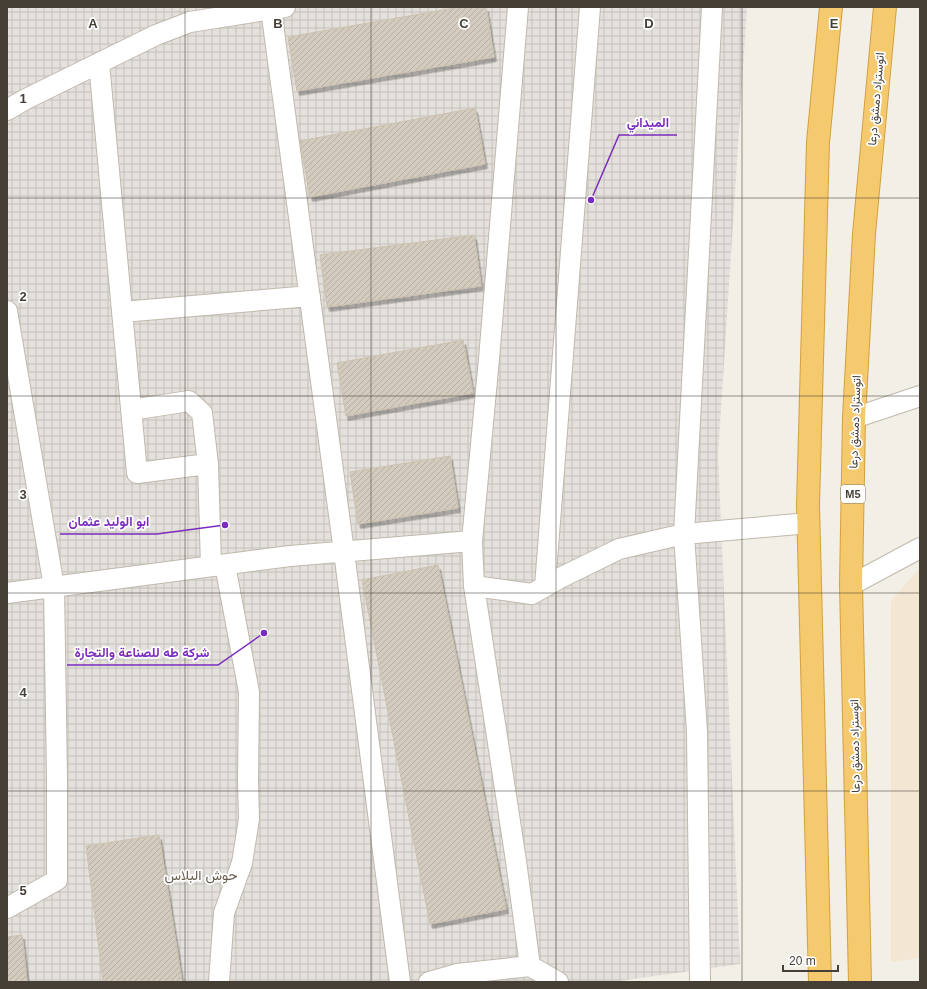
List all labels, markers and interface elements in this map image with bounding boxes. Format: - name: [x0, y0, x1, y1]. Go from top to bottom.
- text: A: [88, 16, 98, 31]
- text: B: [273, 16, 283, 31]
- text: C: [459, 16, 469, 31]
- text: D: [644, 16, 654, 31]
- text: E: [830, 16, 839, 31]
- street label: اتوستراد دمشق درعا: [865, 52, 888, 146]
- text: 1: [19, 91, 27, 106]
- callout: الميداني: [619, 110, 677, 135]
- text: الميداني: [627, 115, 669, 133]
- text: 2: [19, 289, 27, 304]
- street label: اتوستراد دمشق درعا: [846, 375, 865, 469]
- road number: M5: [841, 485, 865, 503]
- text: 3: [19, 487, 27, 502]
- callout: ابو الوليد عثمان: [60, 509, 157, 534]
- text: ابو الوليد عثمان: [69, 514, 149, 530]
- callout: شركة طه للصناعة والتجارة: [67, 640, 218, 665]
- text: شركة طه للصناعة والتجارة: [75, 645, 209, 661]
- text: 4: [19, 685, 27, 700]
- street label: اتوستراد دمشق درعا: [847, 699, 864, 793]
- district label: حوش البلاس: [164, 867, 238, 884]
- text: 5: [19, 883, 27, 898]
- scale bar: [783, 947, 838, 973]
- text: 20 m: [789, 954, 816, 968]

